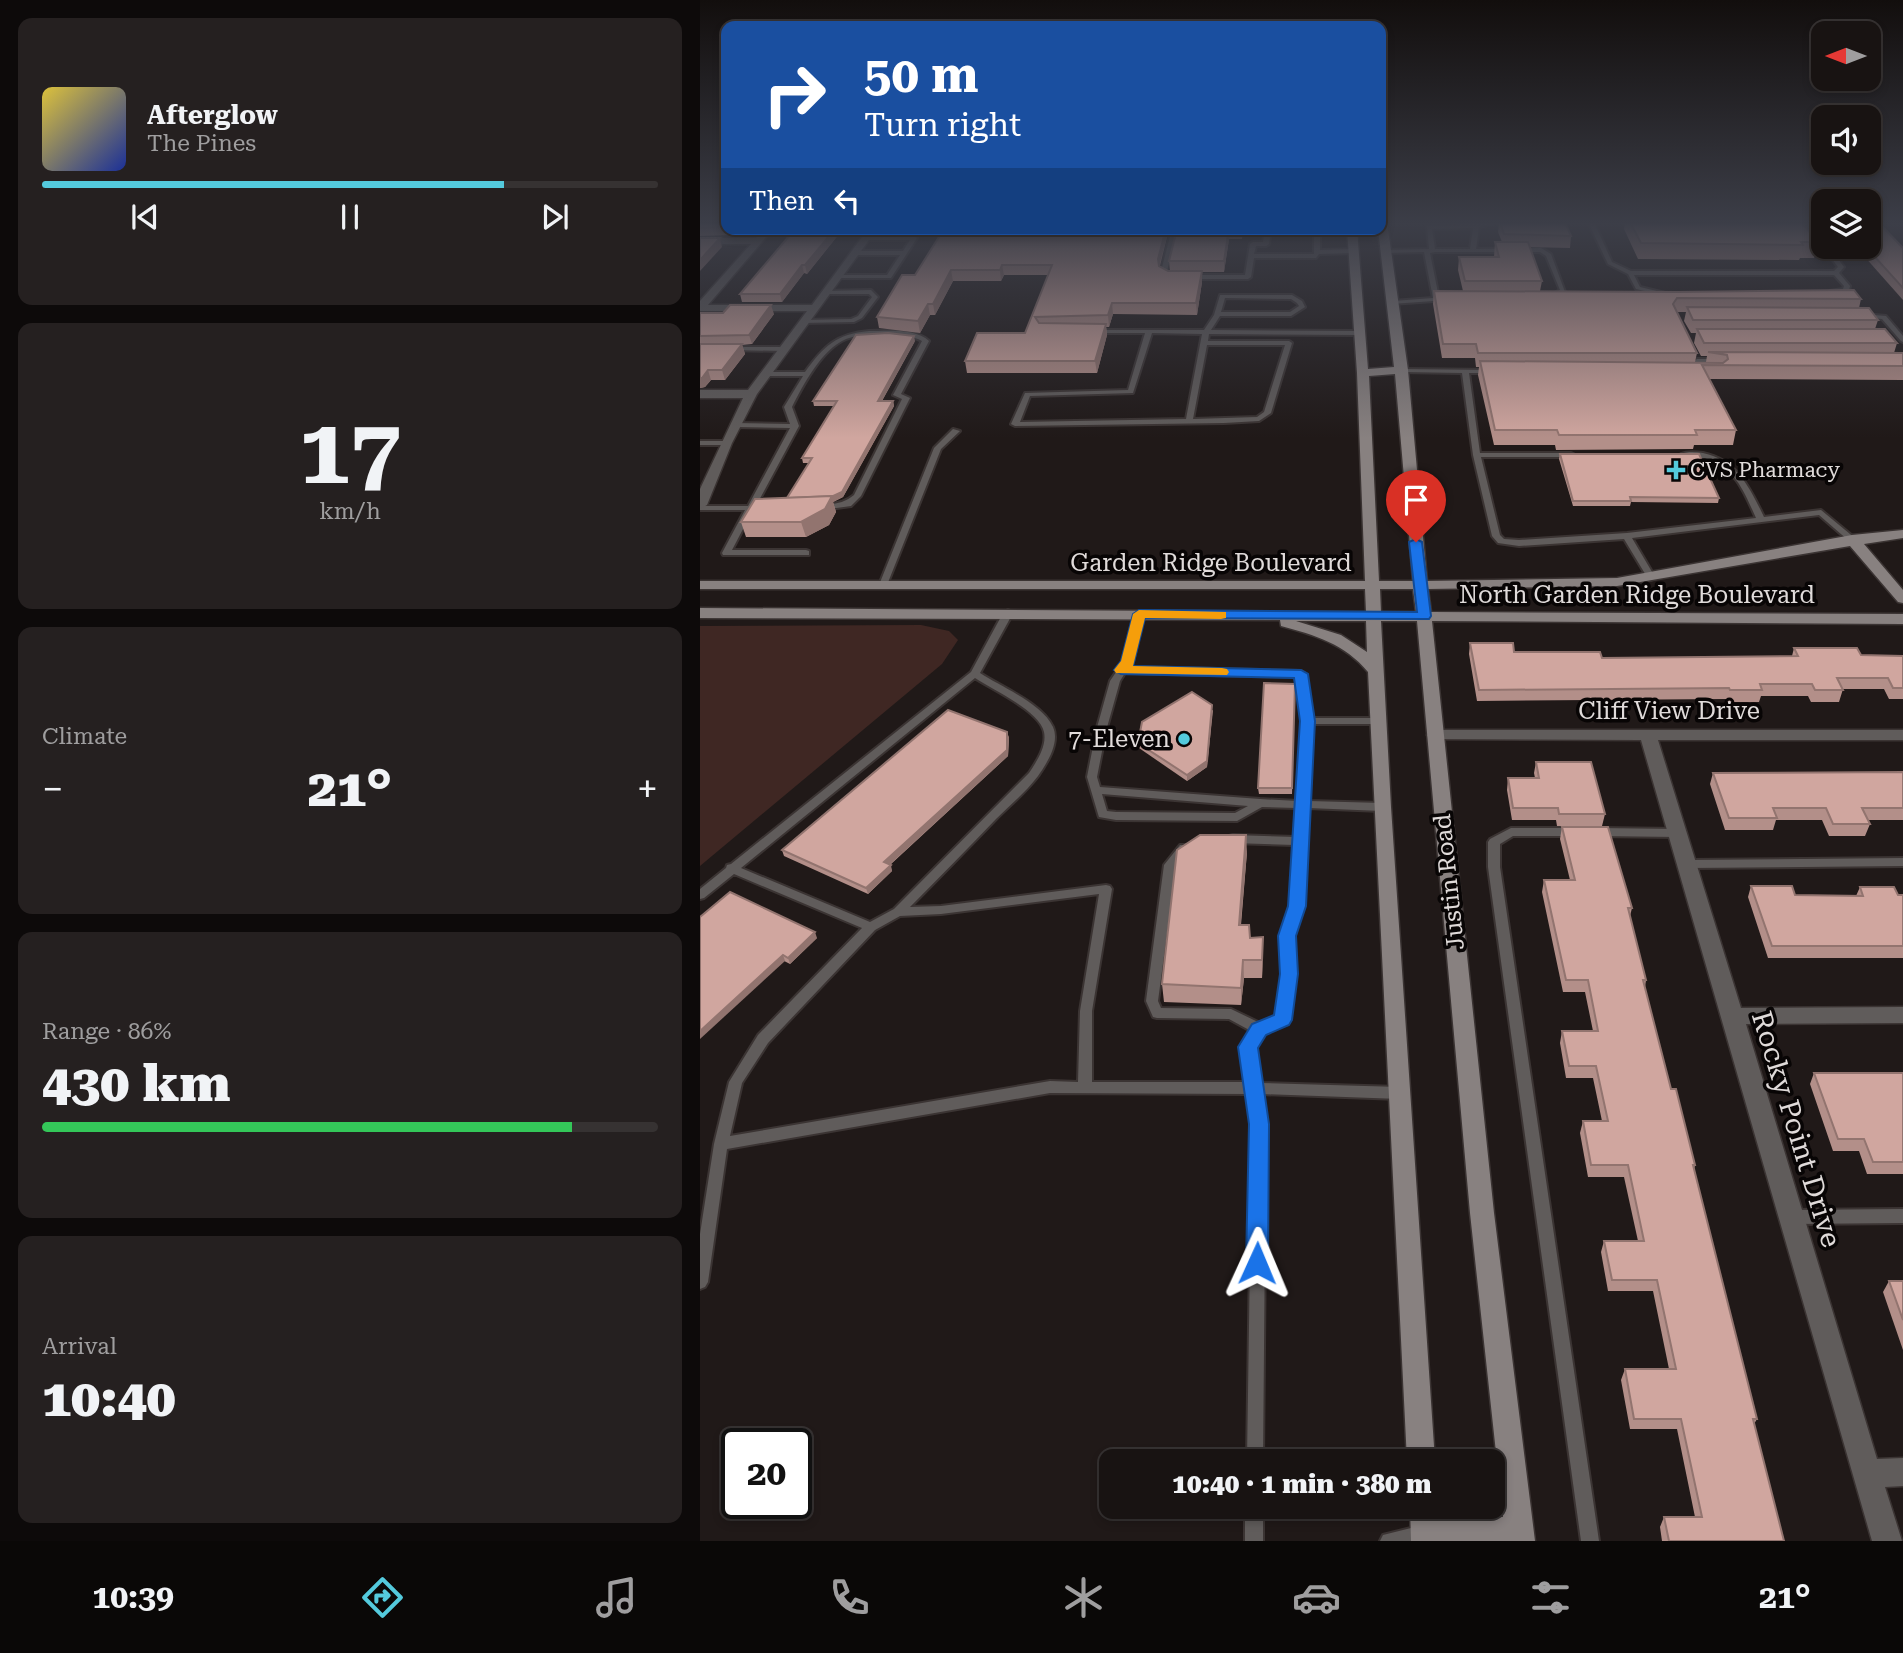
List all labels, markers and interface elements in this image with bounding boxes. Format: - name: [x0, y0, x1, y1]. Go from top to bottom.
- north arrow: [1811, 21, 1881, 91]
- map controls: [1811, 21, 1881, 259]
- text: 50 m: [864, 47, 979, 104]
- icon: right: [749, 49, 840, 140]
- text: Afterglow: [147, 100, 278, 130]
- button: sound: [1811, 105, 1881, 175]
- text: Turn right: [864, 106, 1021, 144]
- text: The Pines: [147, 130, 256, 157]
- icon: left: [828, 182, 866, 220]
- text: Then: [749, 186, 814, 216]
- button: layers: [1811, 189, 1881, 259]
- icon: previous: [126, 198, 164, 236]
- icon: pause: [331, 198, 369, 236]
- icon: next: [536, 198, 574, 236]
- text: 17: [299, 399, 401, 505]
- place label: CVS Pharmacy: [1690, 458, 1840, 482]
- marker: CVS Pharmacy: [1668, 462, 1684, 478]
- pin: [1386, 470, 1446, 542]
- icon: arrive: [1397, 481, 1435, 519]
- text: km/h: [319, 498, 381, 525]
- street label: Garden Ridge Boulevard: [1070, 549, 1352, 577]
- street label: North Garden Ridge Boulevard: [1459, 581, 1815, 609]
- street label: Cliff View Drive: [1578, 697, 1760, 725]
- text: Climate: [42, 723, 127, 750]
- place label: 7-Eleven: [1068, 725, 1170, 753]
- marker: 7-Eleven: [1176, 731, 1192, 747]
- text: 21°: [308, 758, 392, 819]
- text: −: [42, 767, 63, 811]
- text: +: [637, 767, 658, 811]
- street label: Justin Road: [1428, 813, 1470, 951]
- street label: Rocky Point Drive: [1745, 1007, 1848, 1251]
- text: Range · 86%: [42, 1018, 171, 1045]
- text: 430 km: [42, 1053, 230, 1114]
- position arrow: [1220, 1226, 1294, 1300]
- text: Arrival: [42, 1333, 117, 1360]
- text: 10:40: [42, 1368, 176, 1429]
- speed limit sign: 20: [721, 1428, 812, 1519]
- text: 10:40 · 1 min · 380 m: [1172, 1469, 1432, 1499]
- icon: directions: [358, 1573, 407, 1622]
- icon: music: [592, 1573, 641, 1622]
- icon: phone: [825, 1573, 874, 1622]
- icon: climate: [1059, 1573, 1108, 1622]
- icon: car: [1292, 1573, 1341, 1622]
- icon: filters: [1526, 1573, 1575, 1622]
- text: 10:39: [92, 1578, 174, 1616]
- text: 21°: [1759, 1578, 1811, 1616]

